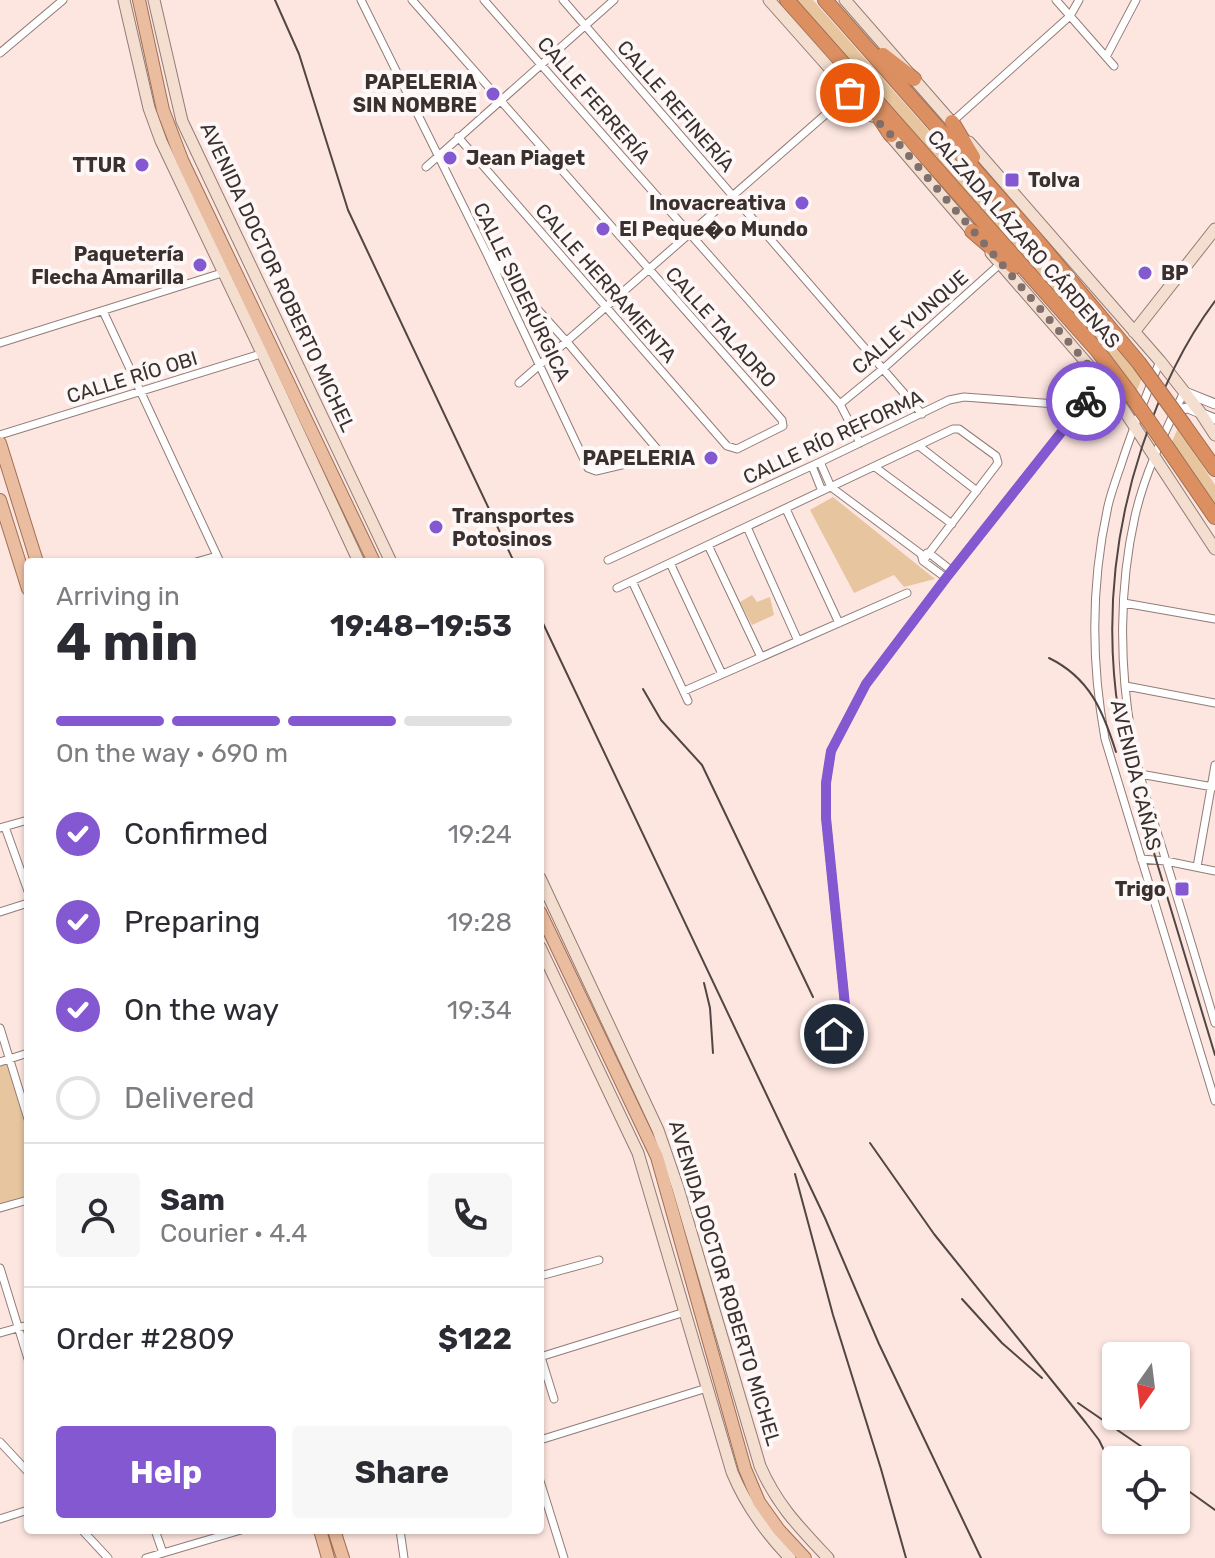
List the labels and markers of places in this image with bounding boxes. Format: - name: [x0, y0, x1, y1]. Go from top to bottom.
- pin: [816, 59, 884, 127]
- place label: PAPELERIA SIN NOMBRE: [353, 70, 478, 117]
- marker: PAPELERIA SIN NOMBRE: [484, 85, 502, 103]
- place label: Jean Piaget: [466, 146, 585, 170]
- marker: Jean Piaget: [441, 149, 459, 167]
- place label: TTUR: [72, 153, 126, 177]
- marker: TTUR: [133, 156, 151, 174]
- place label: Tolva: [1028, 168, 1080, 192]
- marker: Tolva: [1003, 171, 1021, 189]
- place label: Inovacreativa: [649, 191, 786, 215]
- marker: Inovacreativa: [793, 194, 811, 212]
- place label: El Peque�o Mundo: [619, 217, 808, 241]
- marker: El Peque�o Mundo: [594, 220, 612, 238]
- place label: Paquetería Flecha Amarilla: [31, 242, 184, 289]
- marker: Paquetería Flecha Amarilla: [191, 256, 209, 274]
- place label: BP: [1161, 261, 1189, 285]
- marker: BP: [1136, 264, 1154, 282]
- place label: PAPELERIA: [582, 446, 696, 470]
- marker: PAPELERIA: [702, 449, 720, 467]
- place label: Transportes Potosinos: [452, 504, 574, 551]
- marker: Transportes Potosinos: [427, 518, 445, 536]
- place label: Trigo: [1115, 877, 1166, 901]
- marker: Trigo: [1173, 880, 1191, 898]
- pin: [800, 1000, 868, 1068]

